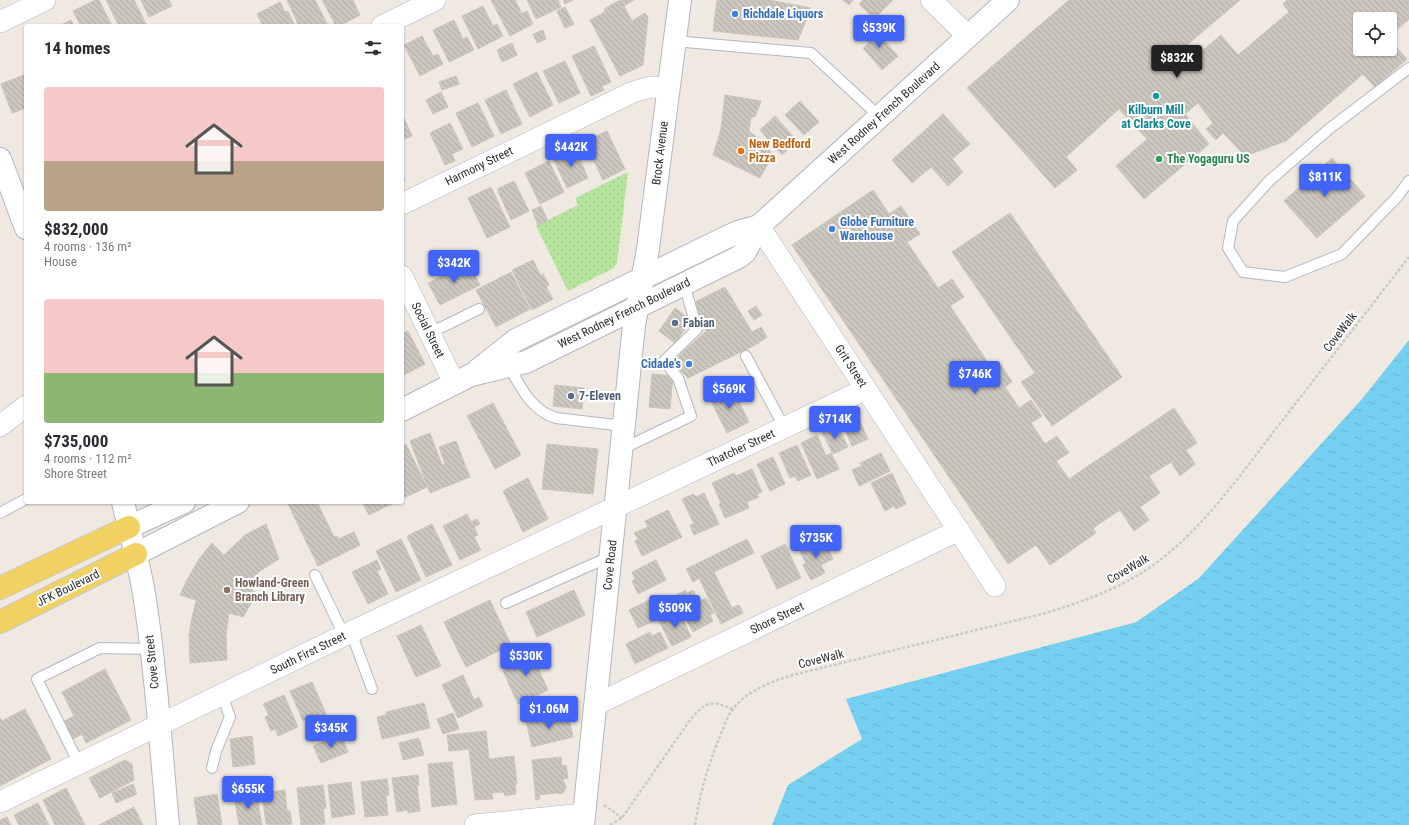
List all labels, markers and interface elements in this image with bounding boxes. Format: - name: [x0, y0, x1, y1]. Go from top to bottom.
- place label: Richdale Liquors: [743, 7, 824, 21]
- marker: Richdale Liquors: [730, 9, 740, 19]
- map controls: [1353, 12, 1397, 56]
- button: locate: [1353, 12, 1397, 56]
- pin: $539K: [851, 15, 907, 49]
- text: $539K: [862, 20, 896, 35]
- icon: filters: [362, 37, 384, 59]
- text: 14 homes: [44, 38, 110, 58]
- pin: $832K: [1149, 45, 1205, 79]
- text: $832K: [1160, 50, 1194, 65]
- street label: West Rodney French Boulevard: [825, 59, 943, 167]
- marker: Kilburn Mill at Clarks Cove: [1151, 91, 1161, 101]
- place label: Kilburn Mill at Clarks Cove: [1121, 103, 1191, 131]
- icon: home: [178, 113, 250, 185]
- street label: Brock Avenue: [649, 120, 671, 186]
- pin: $442K: [543, 134, 599, 168]
- place label: New Bedford Pizza: [749, 137, 811, 165]
- text: $442K: [554, 139, 588, 154]
- street label: Harmony Street: [443, 143, 516, 188]
- marker: New Bedford Pizza: [736, 146, 746, 156]
- place label: The Yogaguru US: [1167, 152, 1250, 166]
- marker: The Yogaguru US: [1154, 154, 1164, 164]
- pin: $811K: [1297, 164, 1353, 198]
- text: $811K: [1308, 169, 1342, 184]
- place label: Globe Furniture Warehouse: [840, 215, 914, 243]
- text: $832,000: [44, 219, 108, 239]
- marker: Globe Furniture Warehouse: [827, 224, 837, 234]
- text: 4 rooms · 136 m²: [44, 239, 131, 254]
- pin: $342K: [426, 250, 482, 284]
- text: House: [44, 254, 77, 269]
- text: $342K: [437, 255, 471, 270]
- street label: West Rodney French Boulevard: [556, 275, 692, 351]
- street label: Social Street: [409, 300, 448, 360]
- street label: CoveWalk: [1320, 309, 1360, 355]
- place label: Fabian: [683, 316, 715, 330]
- marker: Fabian: [670, 318, 680, 328]
- icon: home: [178, 325, 250, 397]
- street label: Grit Street: [832, 342, 870, 390]
- place label: Cidade's: [641, 357, 682, 371]
- marker: Cidade's: [684, 359, 694, 369]
- pin: $746K: [947, 361, 1003, 395]
- text: $746K: [958, 366, 992, 381]
- pin: $569K: [701, 376, 757, 410]
- text: $569K: [712, 381, 746, 396]
- place label: 7-Eleven: [579, 389, 621, 403]
- marker: 7-Eleven: [566, 391, 576, 401]
- pin: $714K: [807, 406, 863, 440]
- text: $714K: [818, 411, 852, 426]
- street label: Thatcher Street: [705, 426, 777, 470]
- text: $735,000: [44, 431, 108, 451]
- text: 4 rooms · 112 m²: [44, 451, 131, 466]
- text: Shore Street: [44, 466, 107, 481]
- pin: $735K: [788, 525, 844, 559]
- text: $735K: [799, 530, 833, 545]
- street label: Cove Road: [600, 539, 620, 591]
- street label: CoveWalk: [1104, 551, 1152, 587]
- street label: JFK Boulevard: [34, 567, 102, 609]
- place label: Howland-Green Branch Library: [235, 576, 309, 604]
- marker: Howland-Green Branch Library: [222, 585, 232, 595]
- pin: $509K: [647, 595, 703, 629]
- street label: Shore Street: [748, 599, 807, 637]
- text: $509K: [658, 600, 692, 615]
- street label: South First Street: [268, 628, 348, 677]
- street label: Cove Street: [142, 634, 162, 690]
- pin: $530K: [498, 643, 554, 677]
- street label: CoveWalk: [797, 646, 846, 671]
- text: $530K: [509, 648, 543, 663]
- pin: $1.06M: [516, 696, 582, 730]
- text: $1.06M: [529, 701, 569, 716]
- pin: $345K: [303, 715, 359, 749]
- text: $345K: [314, 720, 348, 735]
- pin: $655K: [220, 776, 276, 810]
- text: $655K: [231, 781, 265, 796]

